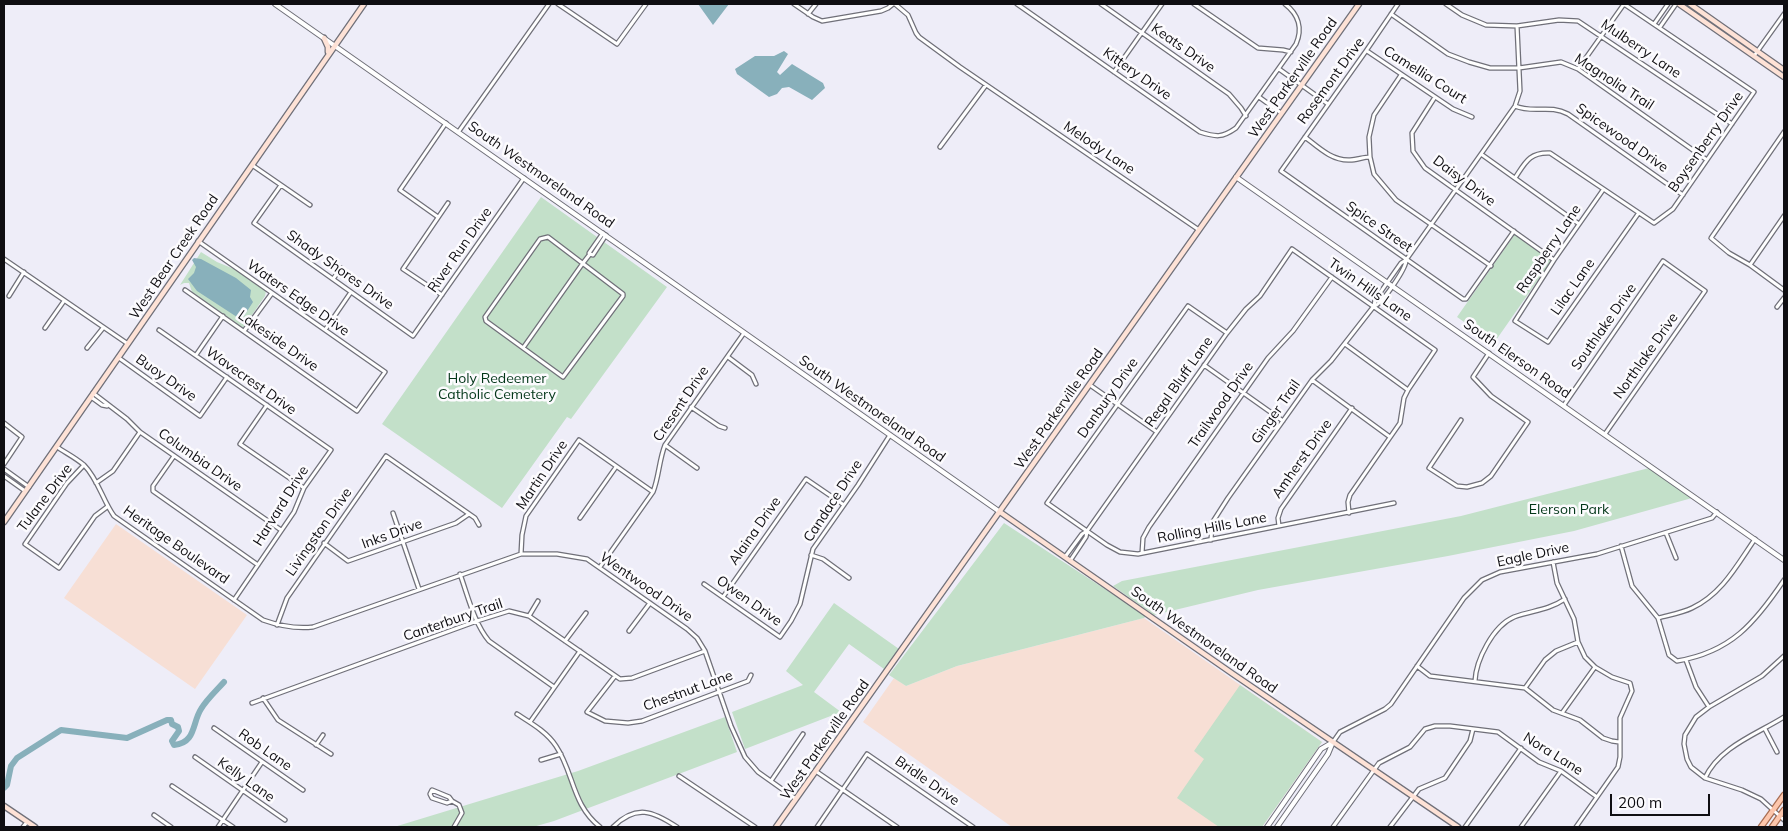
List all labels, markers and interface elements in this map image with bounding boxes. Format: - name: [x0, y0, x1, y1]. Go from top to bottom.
- street label: West Parkerville Road: [1245, 15, 1341, 141]
- street label: Mulberry Lane: [1598, 16, 1684, 82]
- street label: Keats Drive: [1148, 20, 1218, 76]
- street label: Rosemont Drive: [1294, 34, 1368, 128]
- street label: Camellia Court: [1380, 43, 1470, 107]
- street label: Kittery Drive: [1100, 44, 1174, 104]
- street label: Magnolia Trail: [1571, 50, 1657, 114]
- street label: Boysenberry Drive: [1665, 88, 1747, 196]
- street label: Spicewood Drive: [1573, 100, 1671, 176]
- street label: South Westmoreland Road: [465, 118, 617, 232]
- street label: Melody Lane: [1060, 118, 1138, 178]
- street label: Daisy Drive: [1429, 152, 1499, 210]
- street label: West Bear Creek Road: [126, 191, 222, 323]
- street label: Spice Street: [1343, 198, 1415, 256]
- street label: Raspberry Lane: [1513, 202, 1585, 296]
- street label: River Run Drive: [424, 204, 496, 296]
- street label: Shady Shores Drive: [283, 227, 397, 313]
- street label: Twin Hills Lane: [1325, 255, 1415, 325]
- street label: Waters Edge Drive: [243, 256, 353, 340]
- street label: Lilac Lane: [1547, 256, 1599, 318]
- street label: Southlake Drive: [1568, 281, 1640, 373]
- street label: Lakeside Drive: [234, 307, 322, 375]
- street label: Northlake Drive: [1610, 310, 1682, 402]
- street label: South Elerson Road: [1460, 316, 1574, 402]
- street label: Regal Bluff Lane: [1142, 334, 1216, 430]
- street label: Wavecrest Drive: [202, 343, 300, 419]
- street label: West Parkerville Road: [1011, 346, 1107, 472]
- street label: Buoy Drive: [132, 351, 200, 405]
- street label: South Westmoreland Road: [796, 352, 948, 466]
- street label: Danbury Drive: [1074, 355, 1142, 441]
- street label: Trailwood Drive: [1185, 359, 1257, 451]
- street label: Cresent Drive: [650, 363, 712, 445]
- park label: Holy Redeemer Catholic Cemetery: [438, 371, 556, 404]
- street label: Ginger Trail: [1248, 377, 1304, 447]
- street label: Amherst Drive: [1269, 416, 1335, 502]
- street label: Columbia Drive: [155, 425, 245, 495]
- street label: Martin Drive: [513, 437, 571, 513]
- street label: Candace Drive: [800, 457, 866, 545]
- street label: Tulane Drive: [14, 461, 76, 535]
- street label: Harvard Drive: [250, 463, 312, 549]
- street label: Livingston Drive: [282, 485, 356, 579]
- street label: Alaina Drive: [725, 494, 785, 568]
- street label: Heritage Boulevard: [120, 502, 232, 588]
- park label: Elerson Park: [1529, 502, 1609, 518]
- street label: Rolling Hills Lane: [1156, 509, 1268, 547]
- street label: Inks Drive: [359, 515, 425, 553]
- street label: Eagle Drive: [1495, 539, 1571, 571]
- street label: Wentwood Drive: [596, 549, 696, 625]
- street label: Owen Drive: [713, 572, 785, 630]
- street label: South Westmoreland Road: [1128, 583, 1280, 697]
- street label: Canterbury Trail: [401, 595, 505, 645]
- street label: Chestnut Lane: [641, 667, 735, 715]
- street label: West Parkerville Road: [777, 677, 873, 803]
- street label: Rob Lane: [235, 726, 295, 774]
- street label: Nora Lane: [1520, 729, 1586, 779]
- street label: Bridle Drive: [892, 753, 962, 809]
- street label: Kelly Lane: [214, 754, 278, 806]
- scale bar: [1613, 784, 1713, 816]
- text: 200 m: [1618, 793, 1662, 812]

